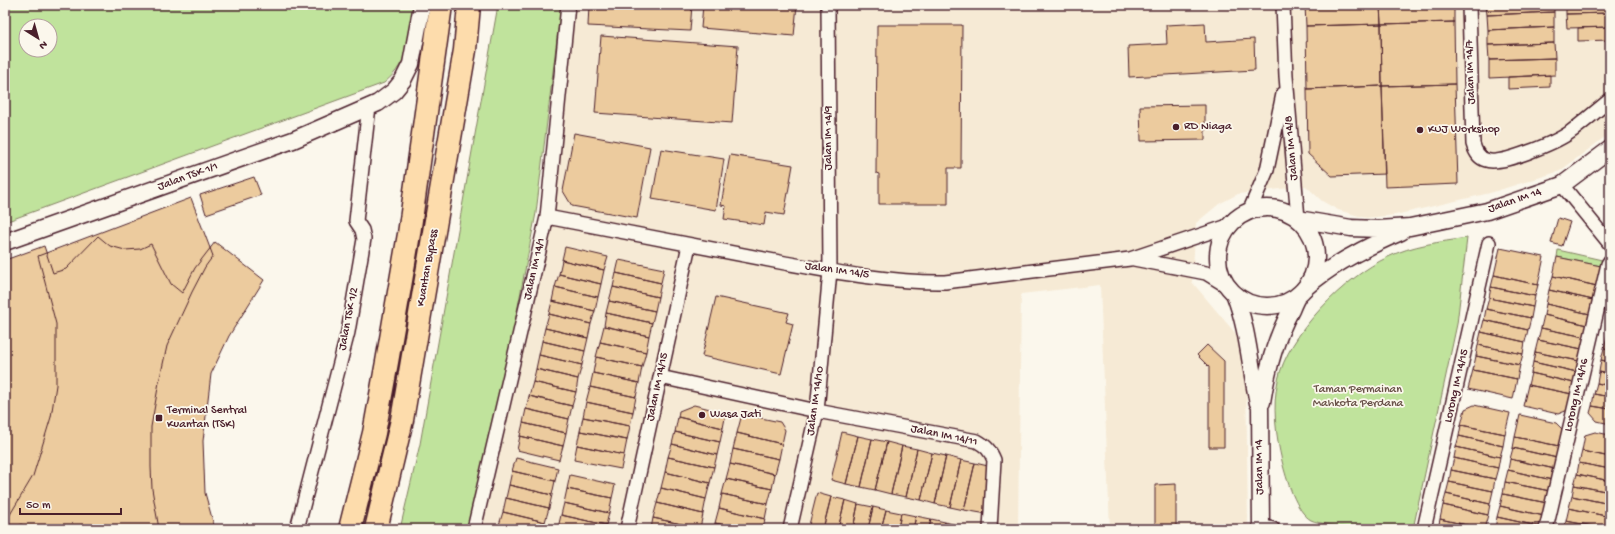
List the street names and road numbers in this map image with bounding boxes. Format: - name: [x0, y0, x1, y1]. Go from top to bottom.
- street label: Jalan IM 14/7: [1463, 39, 1479, 105]
- street label: Jalan IM 14/9: [822, 106, 836, 170]
- street label: Jalan IM 14/8: [1282, 115, 1302, 181]
- street label: Jalan TSK 1/1: [156, 160, 220, 194]
- street label: Jalan IM 14: [1487, 185, 1544, 217]
- street label: Kuantan Bypass: [414, 228, 442, 308]
- street label: Jalan IM 14/1: [521, 237, 549, 301]
- street label: Jalan IM 14/5: [804, 260, 870, 282]
- street label: Jalan TSK 1/2: [336, 286, 362, 352]
- street label: Lorong IM 14/15: [1442, 348, 1472, 424]
- street label: Jalan IM 14/15: [644, 352, 672, 422]
- street label: Lorong IM 14/16: [1562, 356, 1592, 433]
- street label: Jalan IM 14/10: [804, 365, 828, 437]
- street label: Jalan IM 14/11: [909, 422, 979, 450]
- street label: Jalan IM 14: [1253, 439, 1267, 495]

